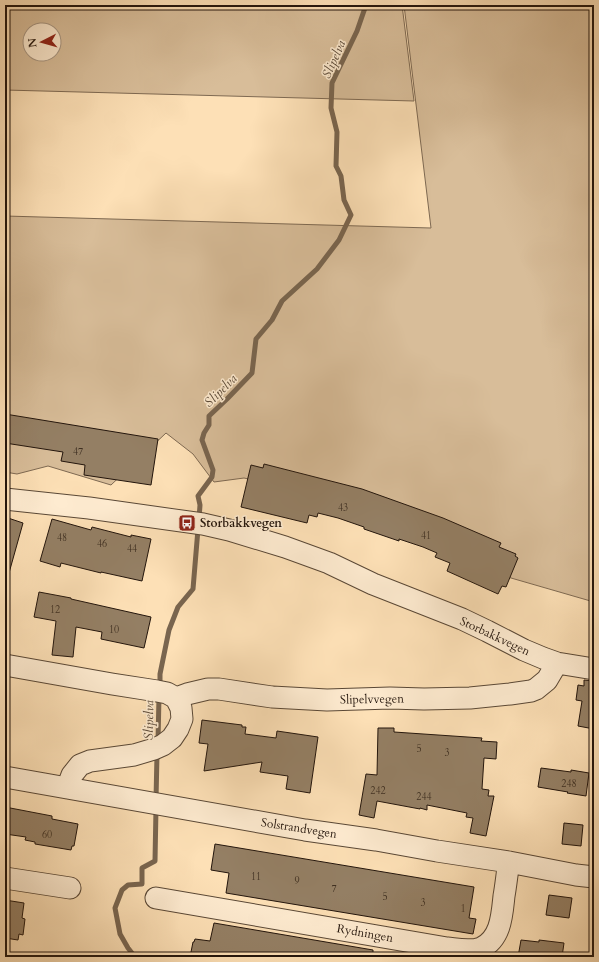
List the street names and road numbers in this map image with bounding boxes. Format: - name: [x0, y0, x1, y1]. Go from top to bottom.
- street label: Storbakkvegen: [457, 613, 533, 659]
- street label: Slipelvvegen: [340, 690, 404, 708]
- street label: Solstrandvegen: [260, 814, 338, 842]
- street label: Rydningen: [336, 920, 395, 946]

